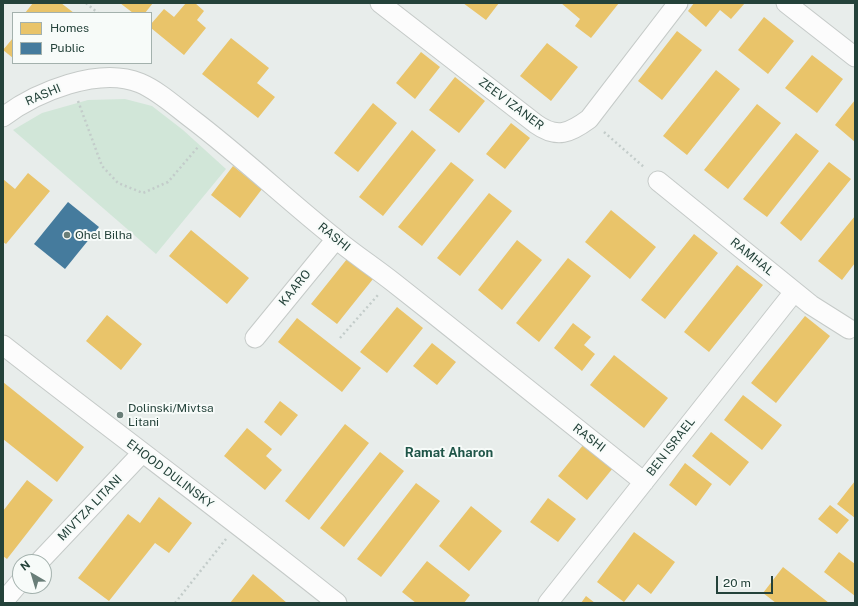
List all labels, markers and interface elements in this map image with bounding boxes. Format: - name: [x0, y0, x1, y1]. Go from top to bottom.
- legend: [12, 12, 152, 64]
- text: Homes: [50, 21, 89, 35]
- text: Public: [50, 41, 85, 55]
- street label: ZEEV IZANER: [476, 75, 546, 133]
- street label: RASHI: [23, 81, 63, 109]
- street label: RASHI: [315, 220, 353, 254]
- place label: Ohel Bilha: [75, 228, 132, 242]
- marker: Ohel Bilha: [62, 230, 72, 240]
- street label: RAMHAL: [727, 235, 777, 279]
- street label: KAARO: [276, 267, 314, 309]
- place label: Dolinski/Mivtsa Litani: [128, 401, 214, 429]
- marker: Dolinski/Mivtsa Litani: [115, 410, 125, 420]
- street label: BEN ISRAEL: [644, 415, 698, 479]
- street label: RASHI: [570, 421, 608, 455]
- street label: EHOOD DULINSKY: [124, 437, 216, 511]
- district label: Ramat Aharon: [405, 445, 493, 461]
- street label: MIVTZA LITANI: [55, 472, 125, 544]
- north arrow: [12, 554, 52, 594]
- text: N: [18, 558, 32, 573]
- scale bar: [718, 568, 775, 594]
- text: 20 m: [723, 576, 751, 590]

